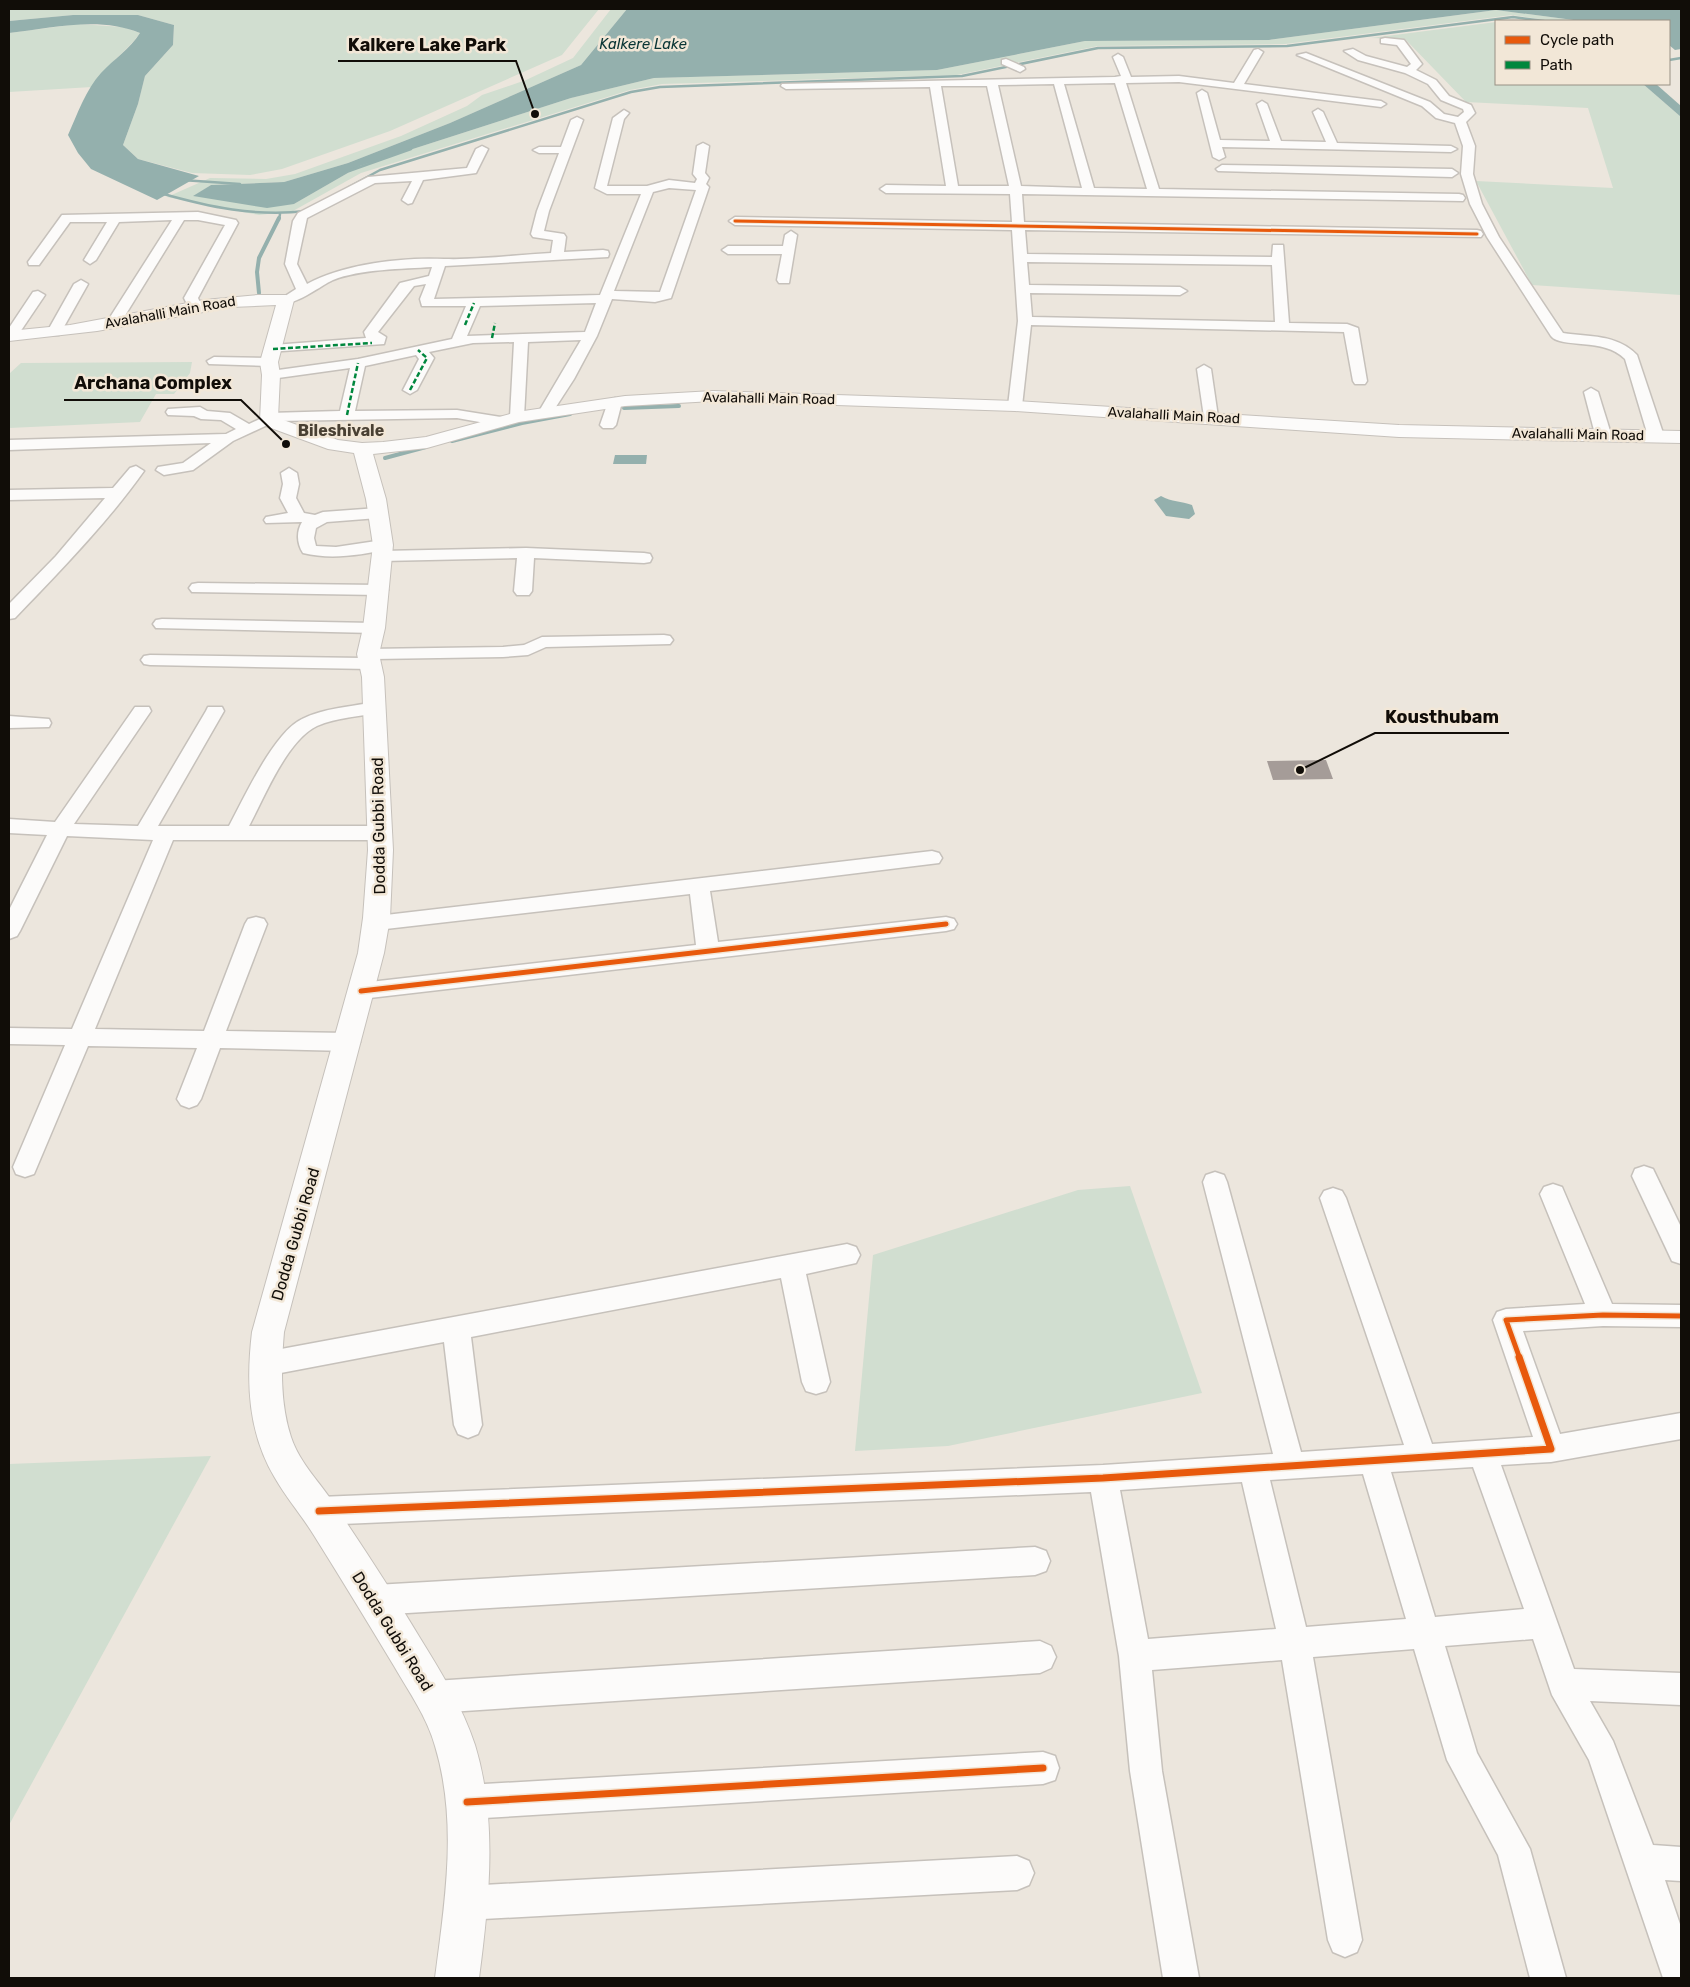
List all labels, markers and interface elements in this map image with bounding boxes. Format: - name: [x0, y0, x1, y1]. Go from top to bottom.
- legend: [1495, 20, 1670, 85]
- callout: Kalkere Lake Park: [338, 28, 516, 61]
- text: Cycle path: [1540, 31, 1614, 49]
- text: Kalkere Lake Park: [348, 34, 507, 56]
- water label: Kalkere Lake: [599, 35, 687, 53]
- text: Path: [1540, 56, 1573, 74]
- street label: Avalahalli Main Road: [103, 293, 237, 332]
- callout: Archana Complex: [64, 367, 241, 400]
- text: Archana Complex: [74, 372, 232, 394]
- street label: Avalahalli Main Road: [703, 389, 835, 408]
- street label: Avalahalli Main Road: [1107, 404, 1241, 427]
- district label: Bileshivale: [298, 421, 384, 440]
- street label: Avalahalli Main Road: [1512, 425, 1644, 444]
- callout: Kousthubam: [1375, 700, 1509, 733]
- text: Kousthubam: [1385, 706, 1499, 728]
- street label: Dodda Gubbi Road: [368, 757, 389, 895]
- street label: Dodda Gubbi Road: [267, 1166, 324, 1303]
- street label: Dodda Gubbi Road: [348, 1568, 437, 1695]

